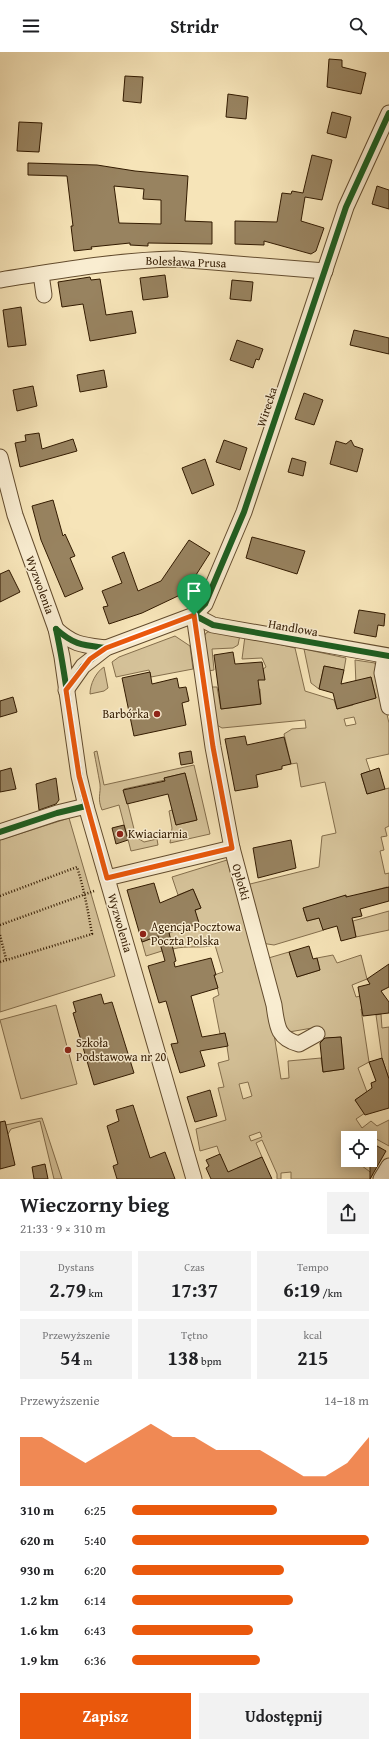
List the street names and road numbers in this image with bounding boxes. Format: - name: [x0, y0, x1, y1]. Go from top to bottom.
- street label: Bolesława Prusa: [145, 252, 227, 271]
- street label: Wirecka: [252, 384, 281, 429]
- street label: Wyzwolenia: [22, 553, 59, 617]
- street label: Handlowa: [267, 615, 320, 640]
- street label: Opłotki: [228, 862, 255, 903]
- street label: Wyzwolenia: [104, 891, 137, 955]

